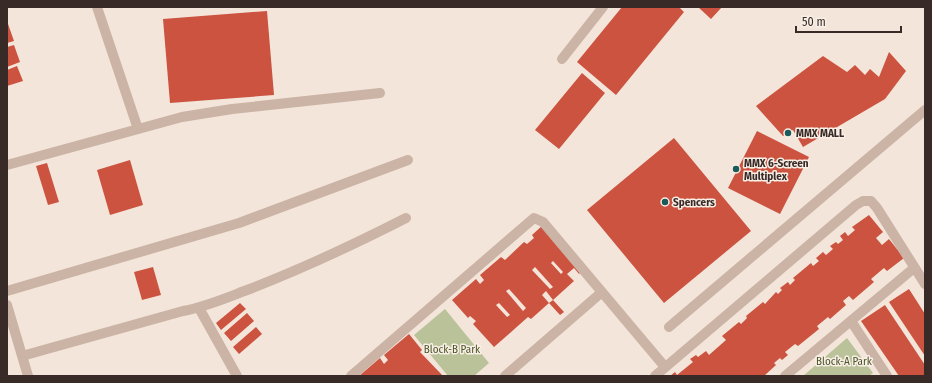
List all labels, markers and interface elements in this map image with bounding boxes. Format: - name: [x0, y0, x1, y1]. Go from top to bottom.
- scale bar: [796, 8, 901, 34]
- text: 50 m: [802, 15, 826, 29]
- place label: MMX MALL: [796, 127, 845, 140]
- marker: MMX MALL: [783, 128, 793, 138]
- place label: MMX 6-Screen Multiplex: [744, 157, 809, 183]
- marker: MMX 6-Screen Multiplex: [731, 164, 741, 174]
- place label: Spencers: [673, 196, 715, 209]
- marker: Spencers: [660, 197, 670, 207]
- park label: Block-B Park: [424, 343, 481, 356]
- park label: Block-A Park: [816, 355, 873, 368]

